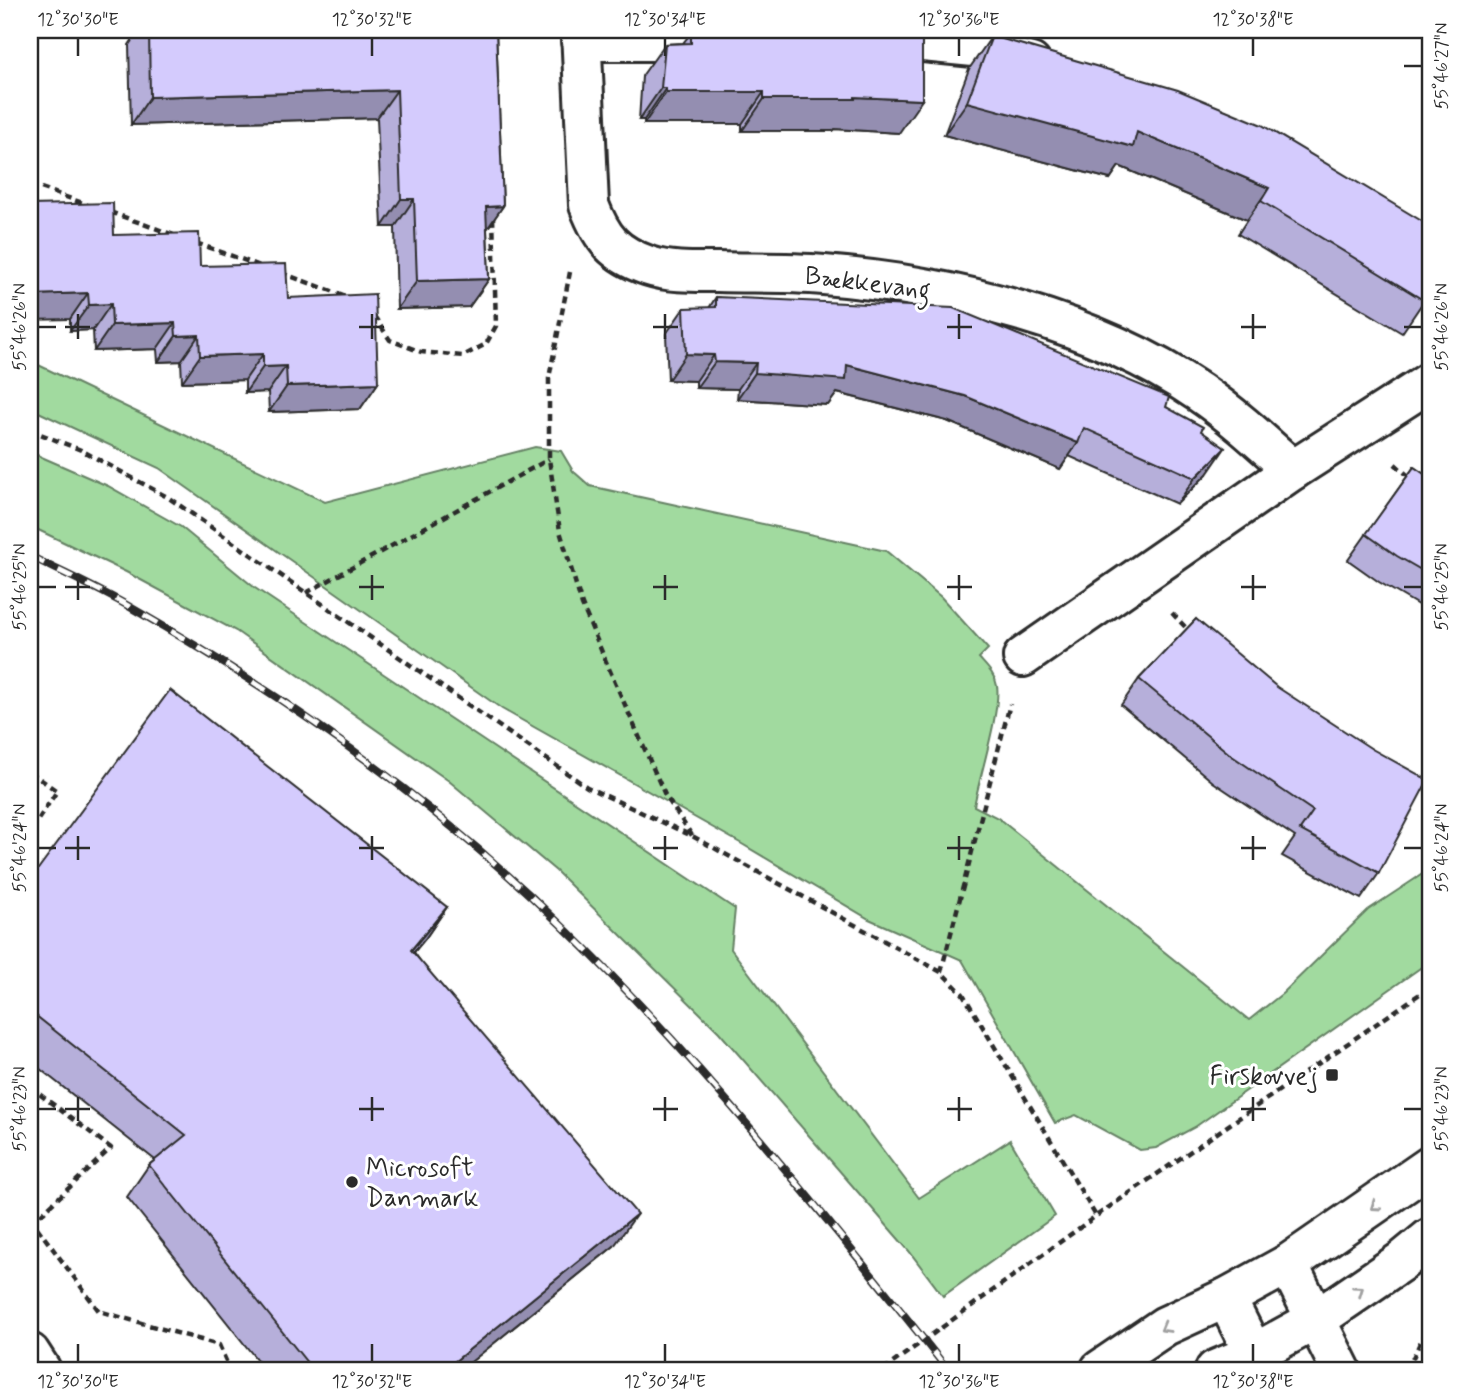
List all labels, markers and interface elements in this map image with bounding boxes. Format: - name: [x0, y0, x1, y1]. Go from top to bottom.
- text: 12°30'30"E: [37, 8, 119, 32]
- text: 12°30'32"E: [332, 8, 412, 32]
- text: 12°30'34"E: [624, 8, 706, 32]
- text: 12°30'36"E: [918, 8, 1000, 32]
- text: 12°30'38"E: [1213, 8, 1293, 32]
- text: 55°46'27"N: [1430, 22, 1454, 110]
- street label: Bækkevang: [803, 259, 933, 312]
- text: 55°46'26"N: [8, 283, 32, 371]
- text: 55°46'26"N: [1430, 283, 1454, 371]
- text: 55°46'25"N: [8, 543, 32, 631]
- text: 55°46'25"N: [1430, 543, 1454, 631]
- text: 55°46'24"N: [8, 803, 32, 893]
- text: 55°46'24"N: [1430, 803, 1454, 893]
- place label: Firskovvej: [1210, 1060, 1318, 1094]
- text: 55°46'23"N: [8, 1066, 32, 1152]
- text: 55°46'23"N: [1430, 1066, 1454, 1152]
- marker: Firskovvej: [1324, 1067, 1340, 1083]
- place label: Microsoft Danmark: [366, 1152, 479, 1216]
- marker: Microsoft Danmark: [344, 1174, 360, 1190]
- one-way arrow: [1370, 1198, 1383, 1210]
- one-way arrow: [1352, 1285, 1365, 1298]
- one-way arrow: [1159, 1320, 1172, 1333]
- text: 12°30'30"E: [37, 1370, 119, 1394]
- text: 12°30'32"E: [332, 1370, 412, 1394]
- text: 12°30'34"E: [624, 1370, 706, 1394]
- text: 12°30'36"E: [918, 1370, 1000, 1394]
- text: 12°30'38"E: [1213, 1370, 1293, 1394]

